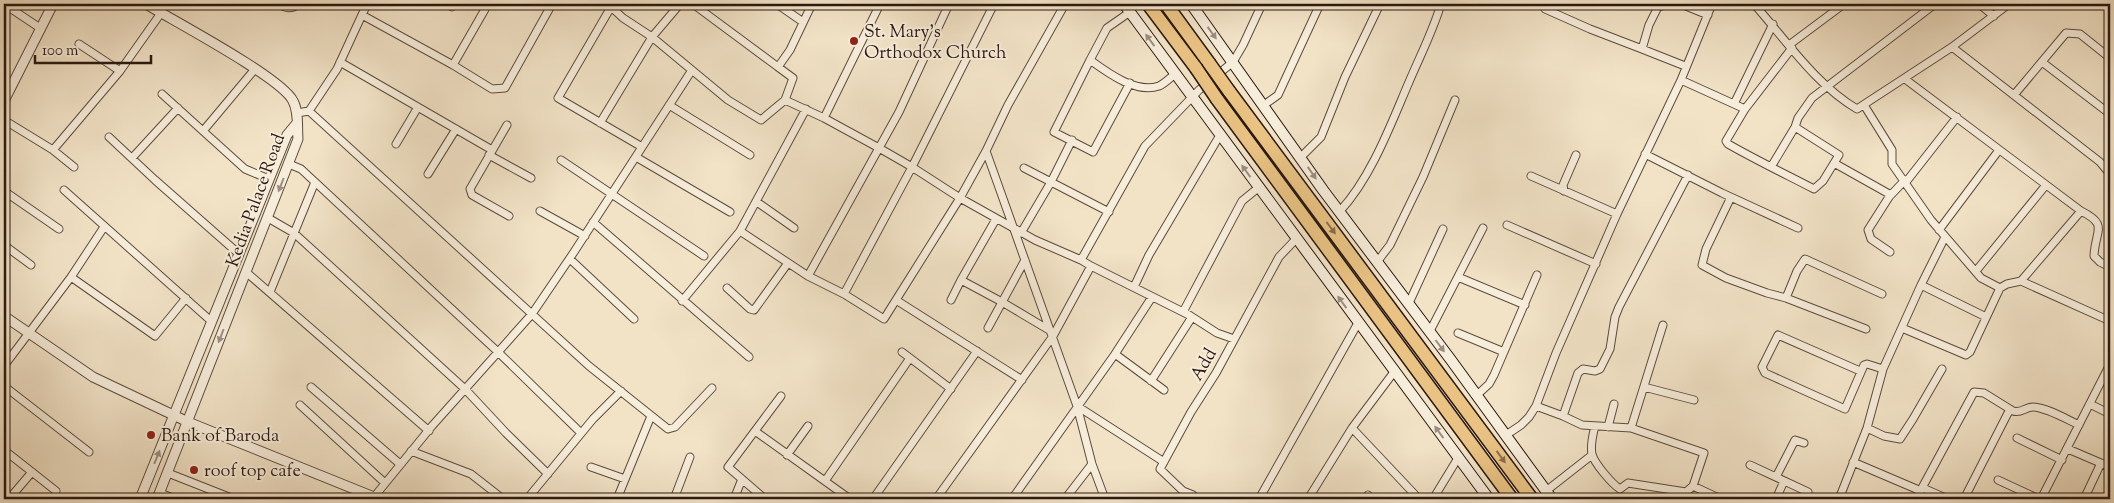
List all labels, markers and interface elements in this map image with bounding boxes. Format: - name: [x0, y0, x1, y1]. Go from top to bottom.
- place label: St. Mary's Orthodox Church: [864, 20, 1007, 67]
- one-way arrow: [1207, 26, 1217, 40]
- scale bar: [35, 32, 151, 64]
- one-way arrow: [1145, 33, 1155, 47]
- marker: St. Mary's Orthodox Church: [848, 35, 860, 47]
- text: 100 m: [42, 41, 79, 62]
- street label: Kedia Palace Road: [221, 130, 293, 271]
- one-way arrow: [1241, 164, 1251, 178]
- one-way arrow: [1307, 166, 1317, 180]
- one-way arrow: [277, 178, 285, 193]
- one-way arrow: [1326, 221, 1337, 234]
- one-way arrow: [1337, 295, 1347, 309]
- one-way arrow: [217, 329, 225, 343]
- one-way arrow: [1435, 339, 1446, 352]
- street label: Add: [1185, 344, 1224, 386]
- place label: Bank of Baroda: [161, 424, 279, 450]
- one-way arrow: [1434, 425, 1444, 439]
- marker: Bank of Baroda: [145, 429, 157, 441]
- one-way arrow: [153, 450, 161, 464]
- one-way arrow: [1496, 450, 1507, 463]
- place label: roof top cafe: [204, 459, 301, 485]
- marker: roof top cafe: [188, 464, 200, 476]

